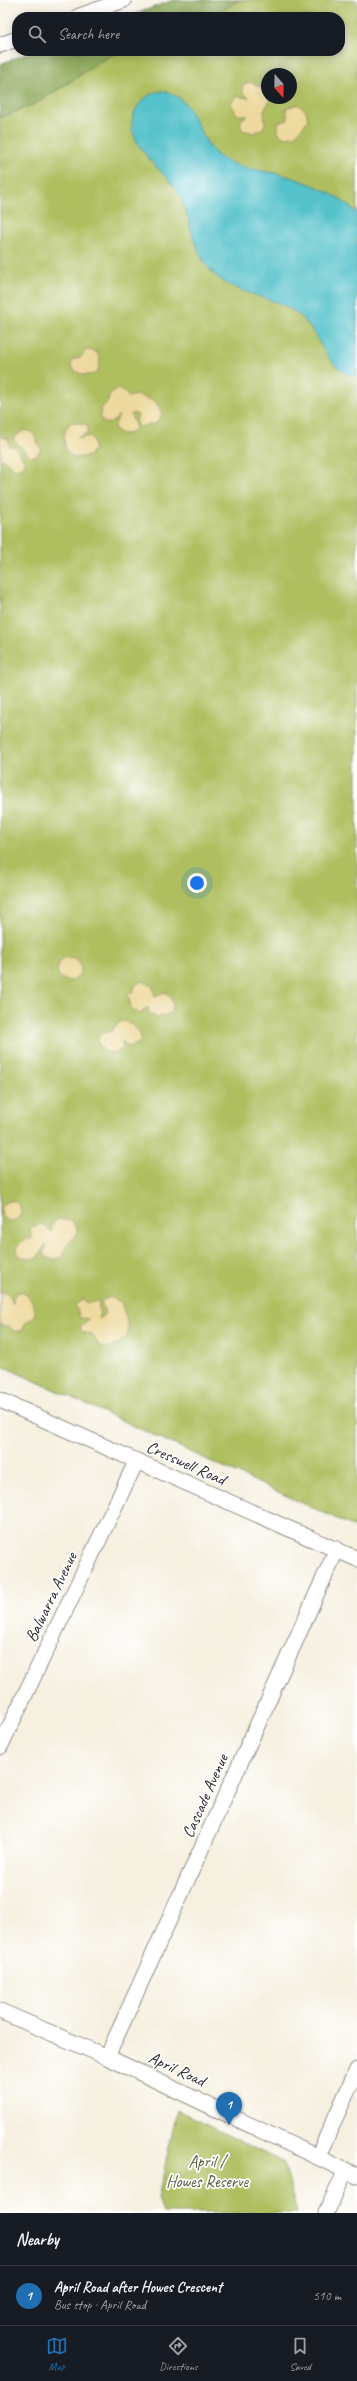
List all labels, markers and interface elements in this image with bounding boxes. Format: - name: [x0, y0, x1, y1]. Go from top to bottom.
- search box: [12, 12, 345, 56]
- icon: search: [26, 23, 48, 45]
- text: Search here: [58, 25, 119, 44]
- north arrow: [261, 68, 297, 104]
- your location: [187, 873, 207, 893]
- street label: Cresswell Road: [143, 1436, 231, 1491]
- street label: Balwarra Avenue: [20, 1547, 82, 1645]
- street label: Cascade Avenue: [177, 1750, 233, 1841]
- street label: April Road: [145, 2047, 211, 2092]
- pin: 1: [216, 2092, 242, 2125]
- park label: April / Howes Reserve: [166, 2151, 250, 2192]
- text: Nearby: [16, 2229, 59, 2250]
- text: April Road after Howes Crescent: [54, 2278, 222, 2297]
- text: 1: [26, 2288, 32, 2304]
- text: 510 m: [313, 2288, 341, 2304]
- text: Bus stop · April Road: [54, 2297, 146, 2313]
- tab: Map: [46, 2335, 68, 2373]
- tab: Directions: [159, 2335, 198, 2373]
- tab: Saved: [289, 2335, 311, 2373]

